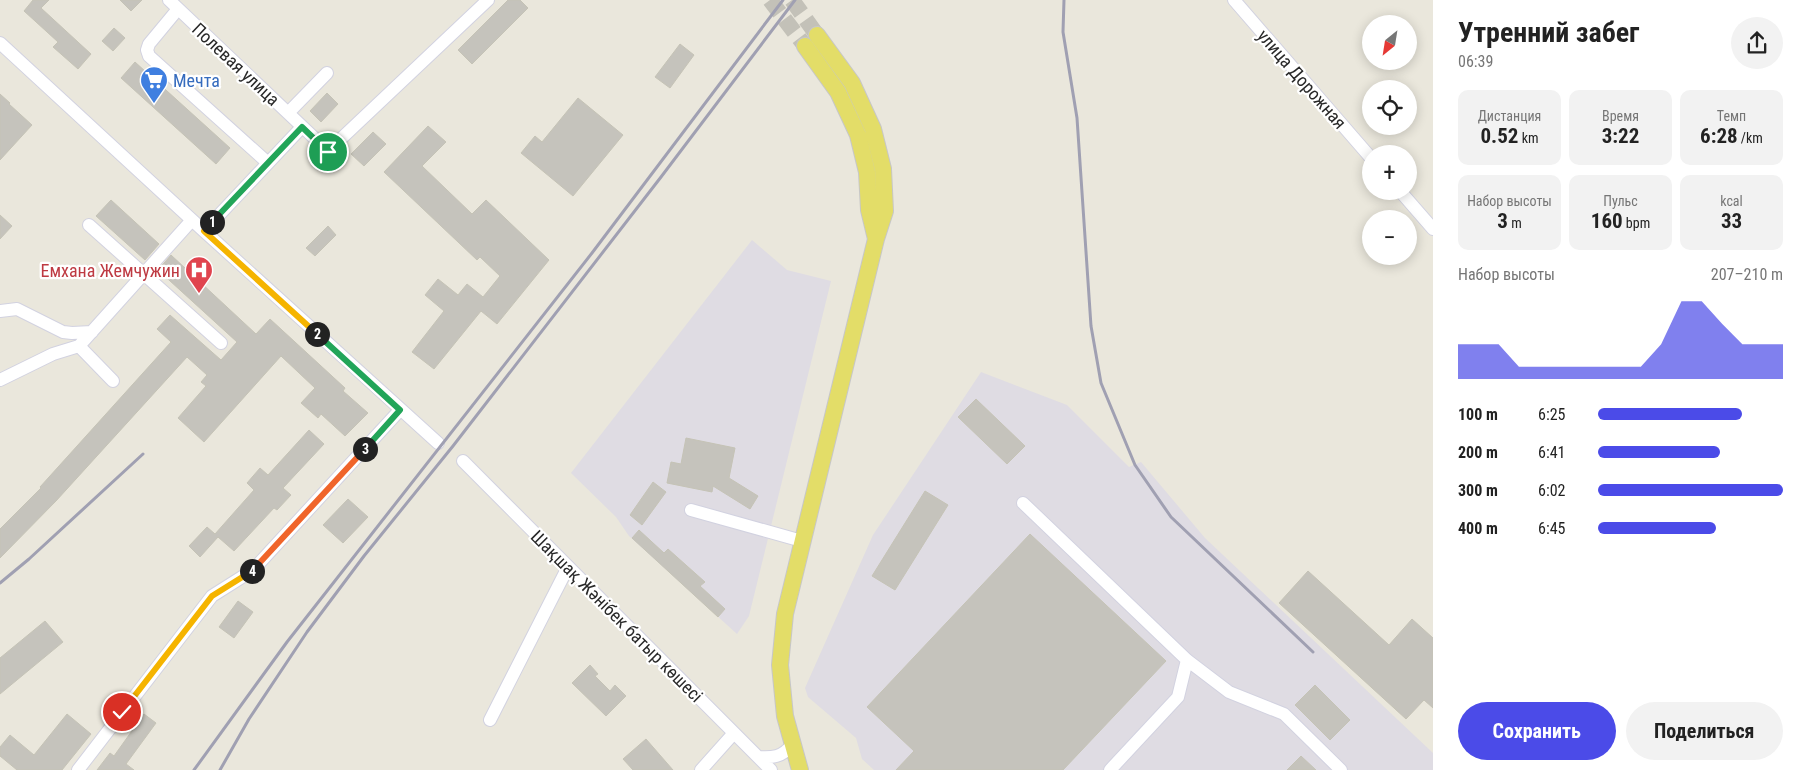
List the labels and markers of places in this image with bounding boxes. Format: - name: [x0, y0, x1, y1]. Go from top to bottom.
- supermarket icon: Мечта: [139, 65, 169, 104]
- place label: Мечта: [173, 70, 220, 91]
- pin: [307, 131, 349, 173]
- pin: 1: [200, 210, 224, 234]
- hospital icon: Емхана Жемчужин: [184, 255, 214, 294]
- place label: Емхана Жемчужин: [41, 260, 180, 281]
- pin: 2: [304, 322, 330, 346]
- pin: 3: [352, 436, 378, 462]
- pin: 4: [240, 558, 264, 584]
- pin: [101, 691, 143, 733]

